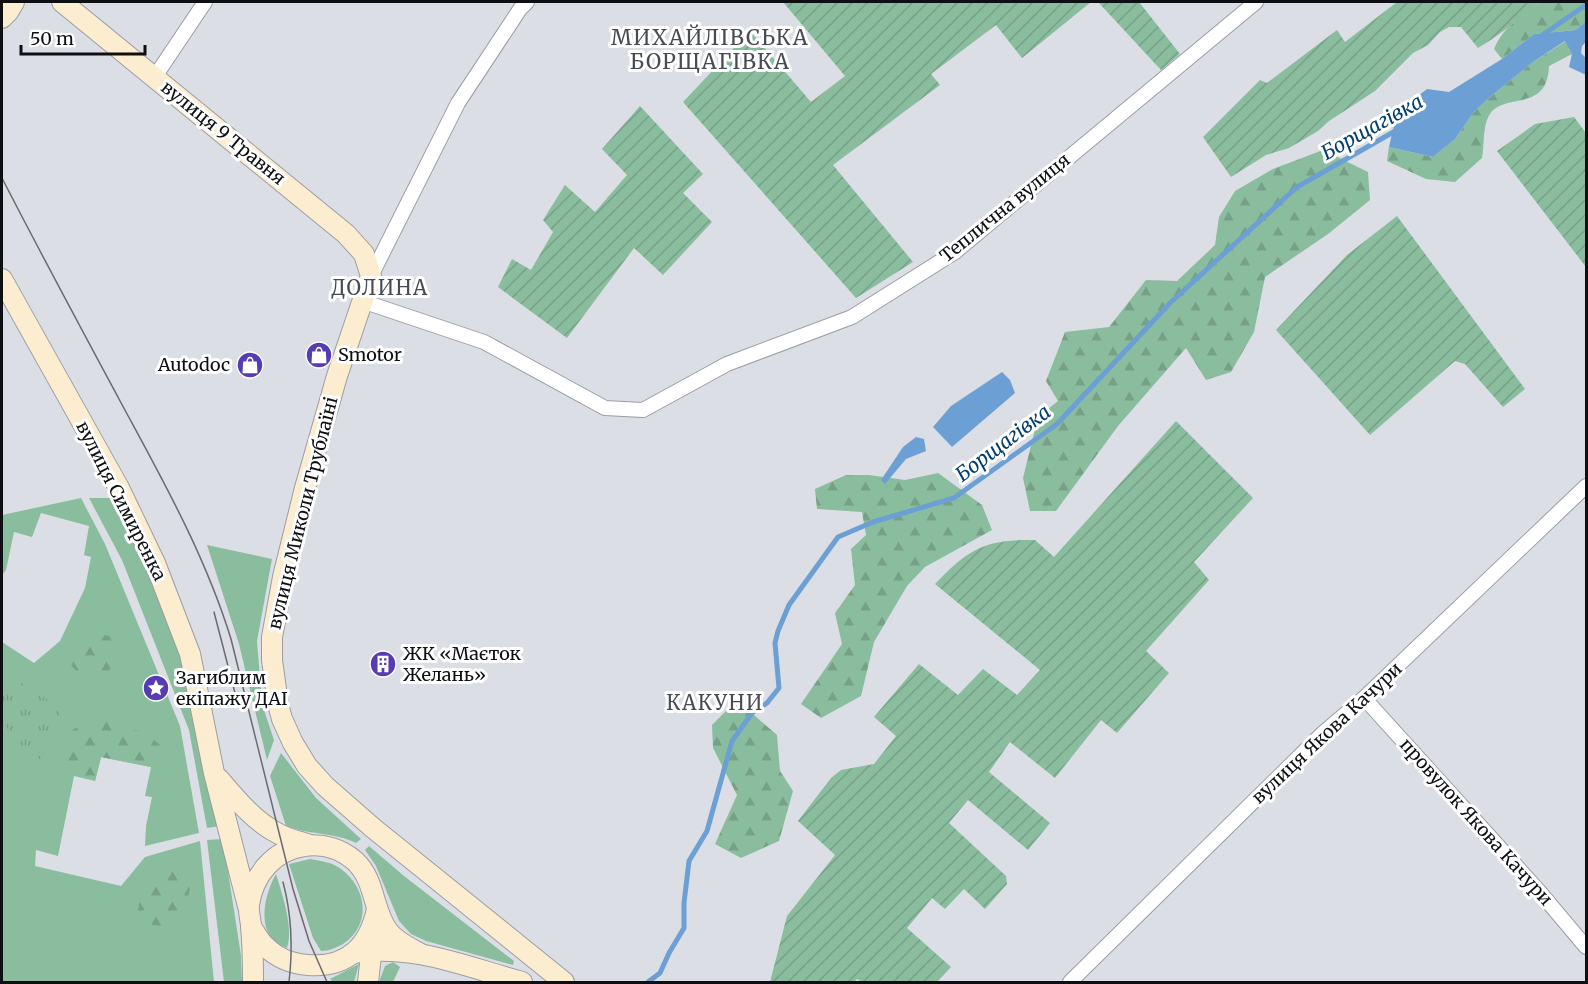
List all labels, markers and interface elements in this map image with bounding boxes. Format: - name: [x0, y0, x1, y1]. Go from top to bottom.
- scale bar: [21, 18, 146, 56]
- district label: МИХАЙЛІВСЬКА БОРЩАГІВКА: [611, 24, 809, 75]
- text: 50 m: [30, 27, 74, 50]
- street label: вулиця 9 Травня: [157, 75, 290, 190]
- water label: Борщагівка: [1317, 88, 1427, 165]
- street label: Теплична вулиця: [935, 148, 1075, 267]
- district label: ДОЛИНА: [331, 275, 429, 300]
- shop icon: Smotor: [304, 340, 334, 370]
- place label: Smotor: [338, 343, 402, 366]
- shop icon: Autodoc: [235, 350, 265, 380]
- place label: Autodoc: [157, 353, 230, 376]
- street label: вулиця Миколи Трублаїні: [262, 394, 343, 632]
- water label: Борщагівка: [950, 399, 1055, 486]
- street label: вулиця Симиренка: [71, 417, 172, 585]
- place label: ЖК «Маєток Желань»: [403, 642, 522, 686]
- building icon: ЖК «Маєток Желань»: [368, 649, 398, 679]
- street label: вулиця Якова Качури: [1247, 657, 1407, 808]
- place label: Загиблим екіпажу ДАІ: [176, 666, 288, 710]
- place icon: Загиблим екіпажу ДАІ: [141, 673, 171, 703]
- district label: КАКУНИ: [666, 690, 764, 715]
- street label: провулок Якова Качури: [1395, 733, 1558, 910]

